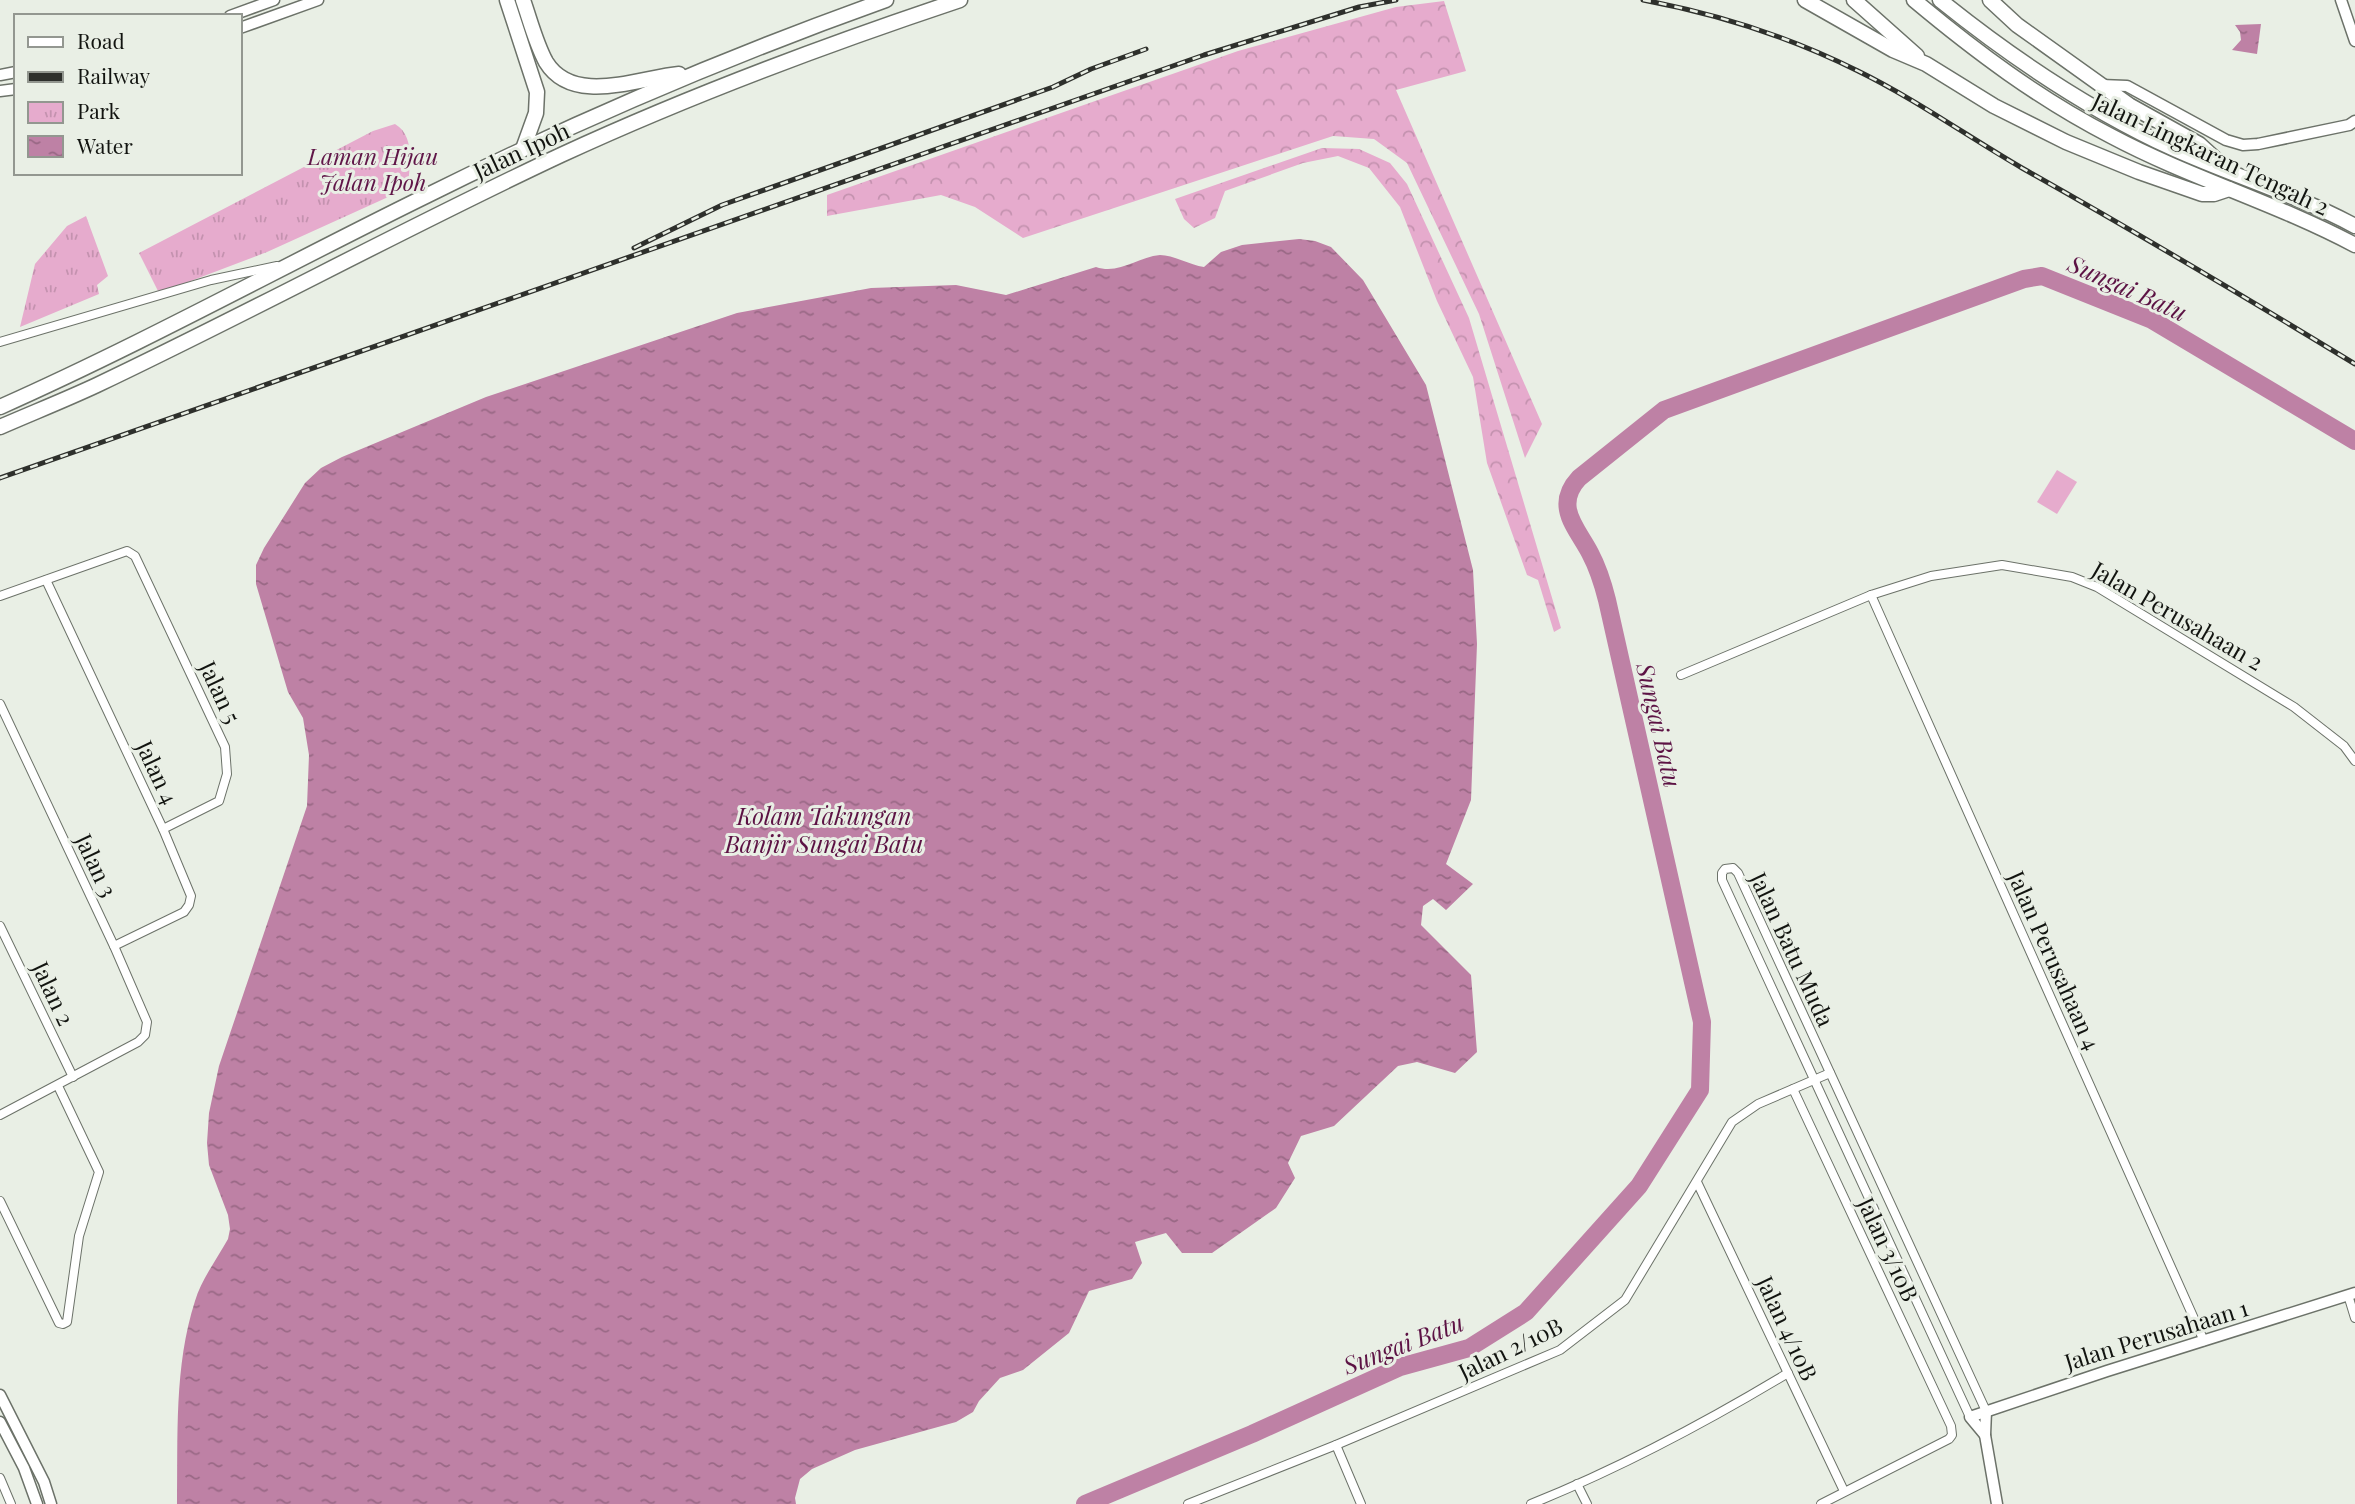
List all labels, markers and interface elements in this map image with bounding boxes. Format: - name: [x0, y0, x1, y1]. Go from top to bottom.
- legend: [14, 14, 242, 175]
- text: Road: [77, 26, 125, 54]
- text: Railway: [77, 61, 151, 89]
- street label: Jalan Lingkaran Tengah 2: [2086, 84, 2335, 222]
- text: Park: [77, 96, 121, 124]
- street label: Jalan Ipoh: [467, 114, 575, 186]
- text: Water: [76, 131, 133, 159]
- park label: Laman Hijau Jalan Ipoh: [307, 140, 438, 197]
- water label: Sungai Batu: [2063, 246, 2192, 327]
- street label: Jalan Perusahaan 2: [2086, 553, 2269, 677]
- street label: Jalan 5: [193, 655, 249, 728]
- water label: Sungai Batu: [1630, 659, 1690, 790]
- street label: Jalan 4: [129, 734, 186, 809]
- water label: Kolam Takungan Banjir Sungai Batu: [724, 799, 923, 859]
- street label: Jalan 3: [69, 827, 125, 902]
- street label: Jalan Perusahaan 4: [2001, 865, 2108, 1054]
- street label: Jalan Batu Muda: [1743, 866, 1843, 1032]
- street label: Jalan 2: [25, 955, 82, 1030]
- street label: Jalan 3/10B: [1851, 1191, 1927, 1306]
- street label: Jalan 4/10B: [1750, 1270, 1826, 1385]
- street label: Jalan Perusahaan 1: [2059, 1291, 2252, 1377]
- water label: Sungai Batu: [1337, 1305, 1468, 1381]
- street label: Jalan 2/10B: [1452, 1309, 1567, 1387]

